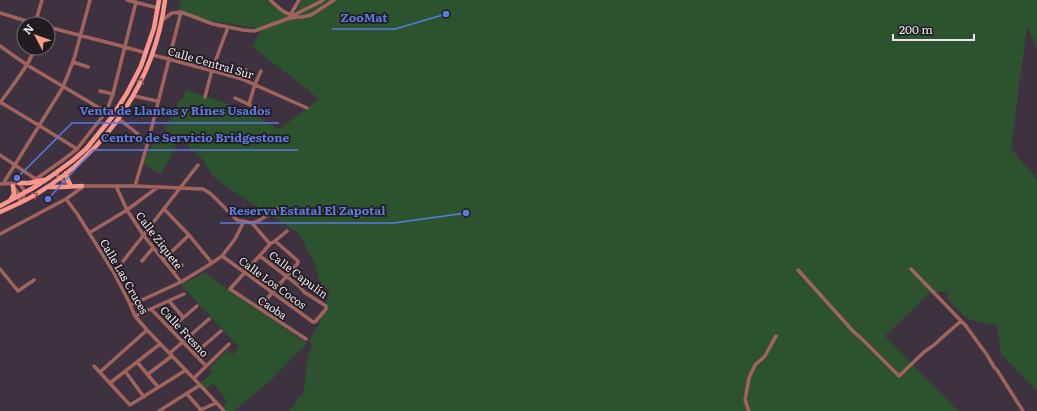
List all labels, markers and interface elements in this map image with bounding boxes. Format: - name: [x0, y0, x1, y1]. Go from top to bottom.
- callout: ZooMat: [332, 5, 395, 29]
- text: ZooMat: [341, 8, 388, 26]
- north arrow: [16, 16, 56, 56]
- scale bar: [893, 16, 974, 42]
- text: N: [19, 20, 37, 38]
- text: 200 m: [899, 20, 933, 38]
- street label: Calle Central Sur: [166, 42, 257, 82]
- one-way arrow: [136, 78, 144, 85]
- callout: Venta de Llantas y Rines Usados: [72, 99, 279, 123]
- text: Venta de Llantas y Rines Usados: [80, 101, 270, 119]
- callout: Centro de Servicio Bridgestone: [93, 126, 298, 150]
- text: Centro de Servicio Bridgestone: [101, 128, 290, 146]
- one-way arrow: [31, 192, 38, 199]
- callout: Reserva Estatal El Zapotal: [220, 199, 394, 223]
- text: Reserva Estatal El Zapotal: [228, 201, 386, 219]
- street label: Calle Ziquete: [133, 208, 187, 272]
- street label: Calle Las Cruces: [97, 235, 153, 317]
- street label: Calle Capulín: [266, 246, 332, 302]
- street label: Calle Los Cocos: [236, 252, 310, 312]
- street label: Caoba: [255, 291, 291, 323]
- street label: Calle Fresno: [157, 302, 213, 360]

